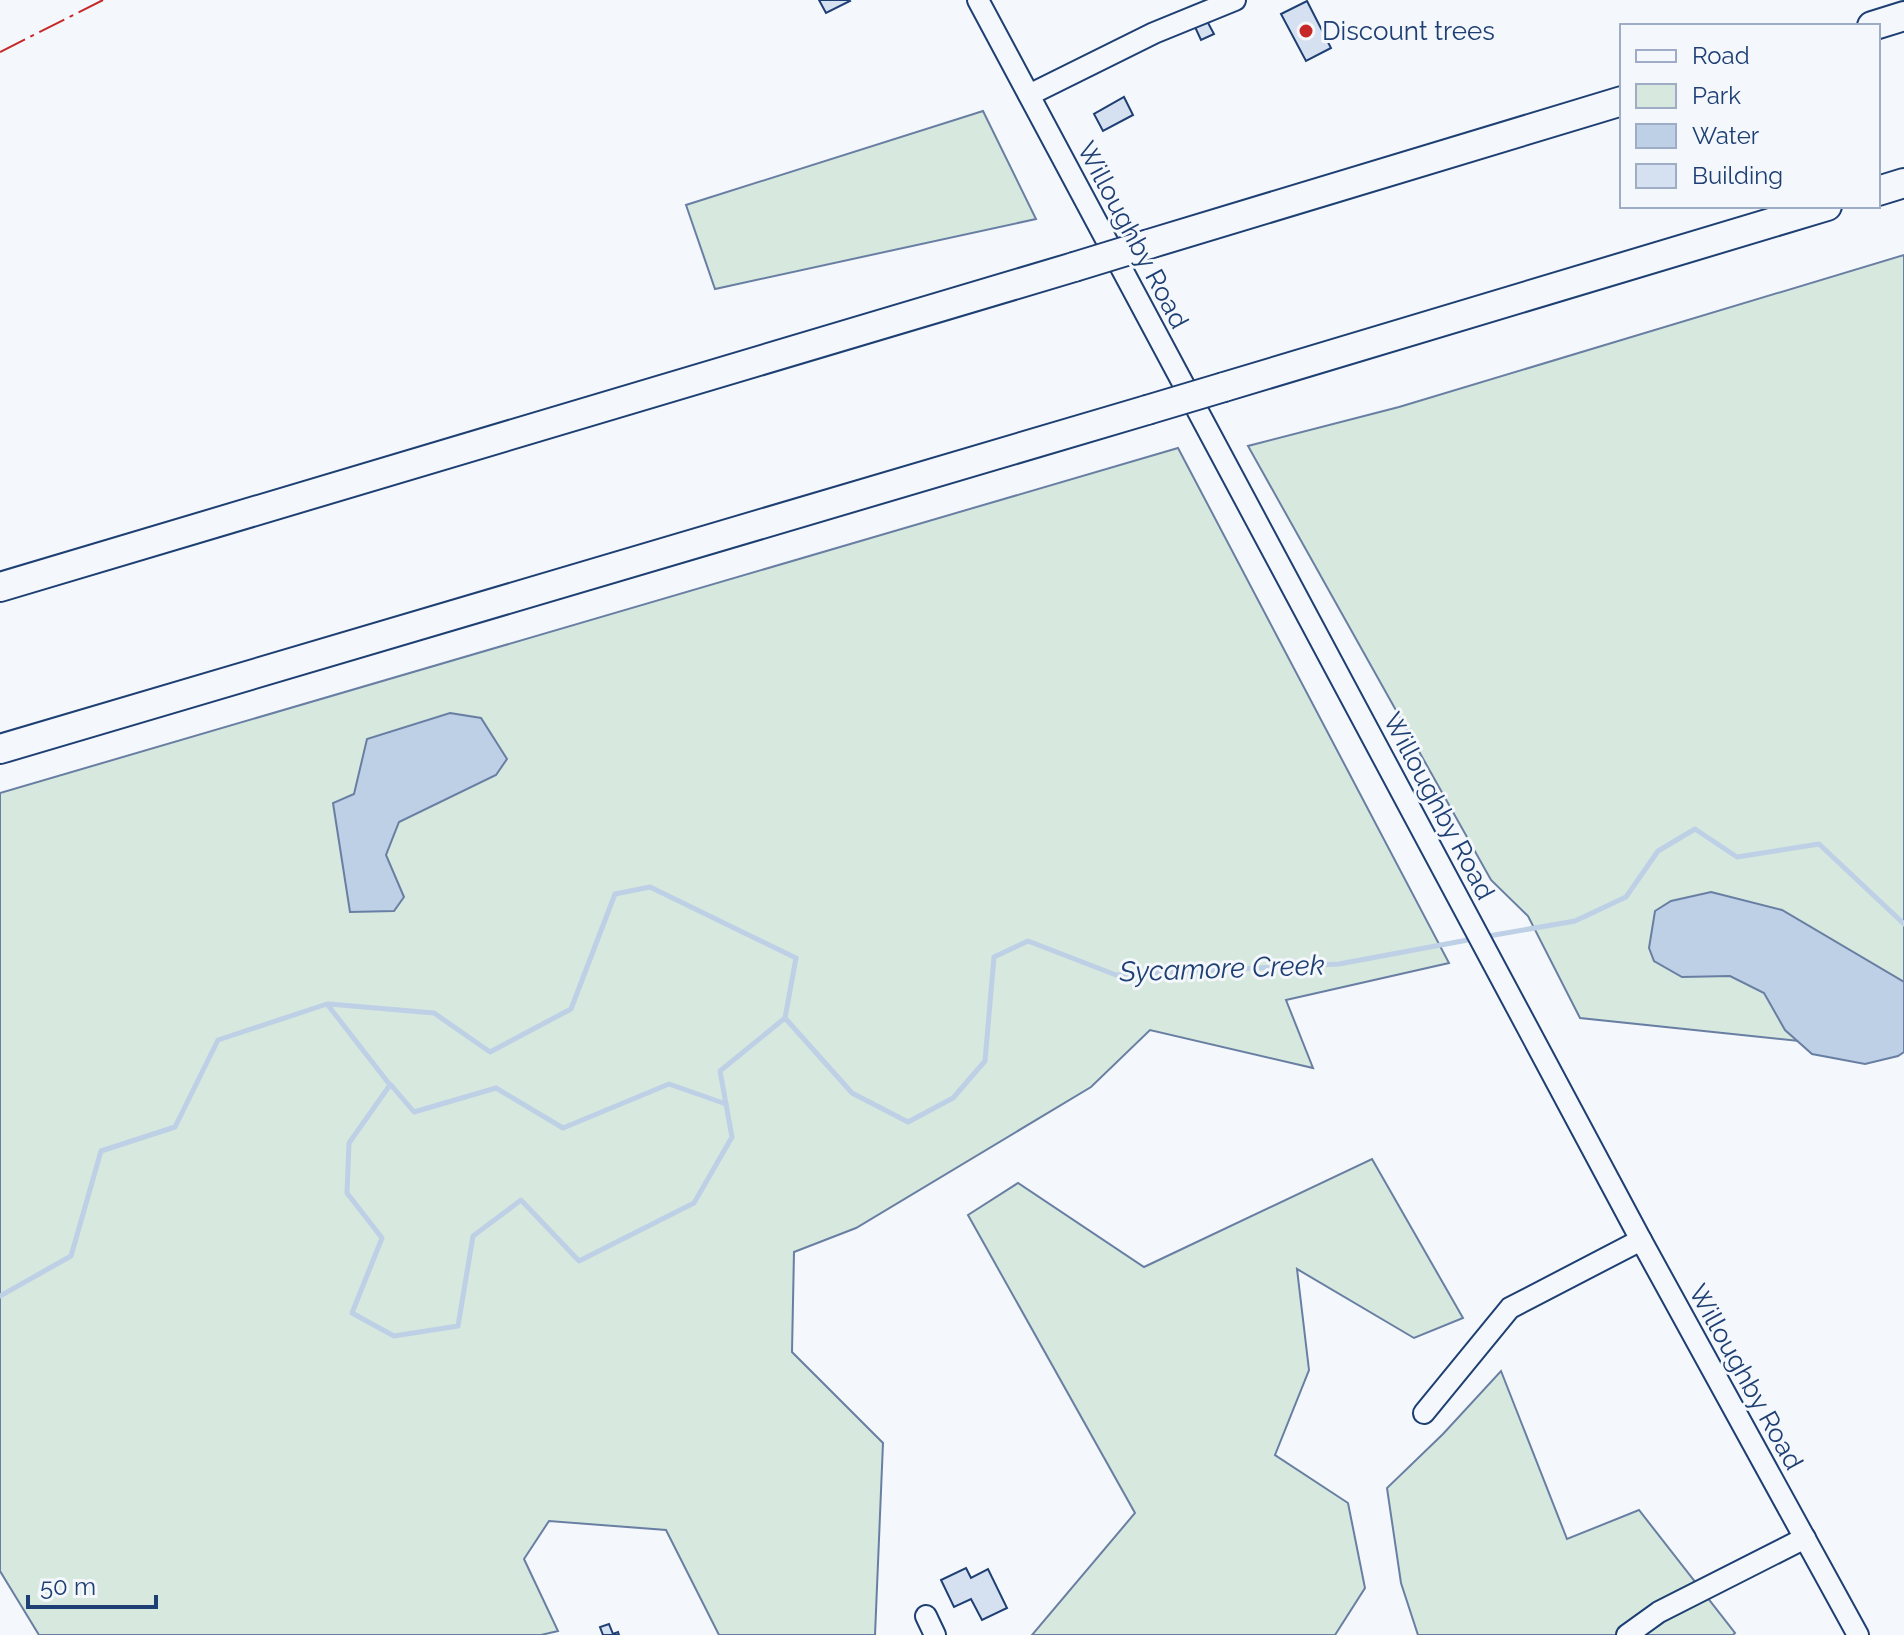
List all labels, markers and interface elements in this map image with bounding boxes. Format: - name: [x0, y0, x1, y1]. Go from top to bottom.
- place label: Discount trees: [1322, 16, 1495, 46]
- marker: Discount trees: [1297, 22, 1315, 40]
- legend: [1620, 24, 1880, 208]
- text: Road: [1692, 41, 1750, 70]
- text: Park: [1692, 81, 1741, 110]
- text: Water: [1692, 121, 1760, 150]
- street label: Willoughby Road: [1071, 137, 1195, 333]
- text: Building: [1692, 161, 1783, 190]
- street label: Willoughby Road: [1377, 708, 1501, 904]
- water label: Sycamore Creek: [1118, 948, 1325, 989]
- street label: Willoughby Road: [1683, 1279, 1809, 1475]
- scale bar: [28, 1559, 156, 1609]
- text: 50 m: [40, 1572, 96, 1601]

